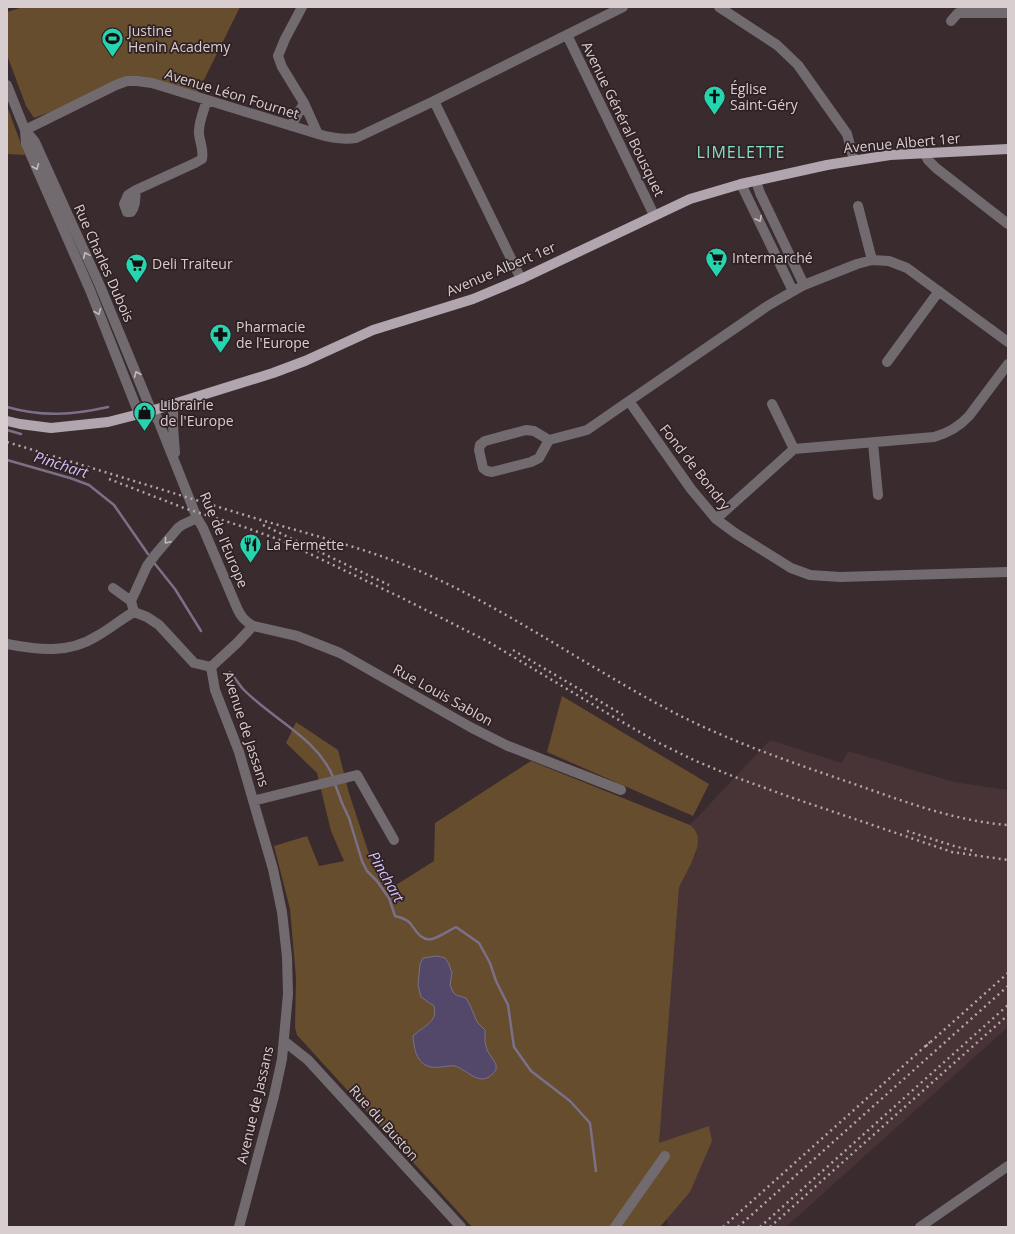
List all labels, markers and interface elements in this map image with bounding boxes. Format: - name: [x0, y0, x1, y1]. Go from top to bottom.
- place label: Justine Henin Academy: [126, 21, 231, 56]
- sports icon: Justine Henin Academy: [99, 26, 125, 59]
- street label: Avenue Général Bousquet: [578, 38, 669, 199]
- street label: Avenue Léon Fournet: [163, 64, 302, 123]
- place label: Église Saint-Géry: [730, 79, 799, 114]
- church icon: Église Saint-Géry: [701, 84, 727, 117]
- street label: Avenue Albert 1er: [843, 128, 961, 157]
- district label: LIMELETTE: [697, 141, 785, 163]
- one-way arrow: [31, 162, 39, 170]
- street label: Rue Charles Dubois: [70, 201, 139, 325]
- one-way arrow: [754, 214, 762, 222]
- street label: Avenue Albert 1er: [443, 237, 559, 300]
- supermarket icon: Intermarché: [703, 245, 729, 278]
- place label: Intermarché: [732, 248, 813, 267]
- one-way arrow: [83, 251, 91, 259]
- supermarket icon: Deli Traiteur: [124, 251, 150, 284]
- place label: Deli Traiteur: [152, 254, 233, 273]
- one-way arrow: [94, 308, 102, 315]
- place label: Pharmacie de l'Europe: [236, 317, 310, 352]
- pharmacy icon: Pharmacie de l'Europe: [208, 322, 234, 355]
- one-way arrow: [134, 371, 142, 379]
- place label: Librairie de l'Europe: [160, 395, 234, 430]
- shop icon: Librairie de l'Europe: [131, 400, 157, 433]
- street label: Fond de Bondry: [656, 420, 735, 514]
- water label: Pinchart: [32, 446, 92, 482]
- street label: Rue de l'Europe: [196, 489, 253, 591]
- restaurant icon: La Fermette: [238, 532, 264, 565]
- place label: La Fermette: [266, 535, 344, 554]
- one-way arrow: [164, 536, 171, 543]
- street label: Rue Louis Sablon: [390, 659, 497, 730]
- street label: Avenue de Jassans: [219, 669, 274, 789]
- water label: Pinchart: [364, 847, 410, 907]
- street label: Avenue de Jassans: [232, 1044, 277, 1166]
- street label: Rue du Buston: [345, 1081, 423, 1165]

